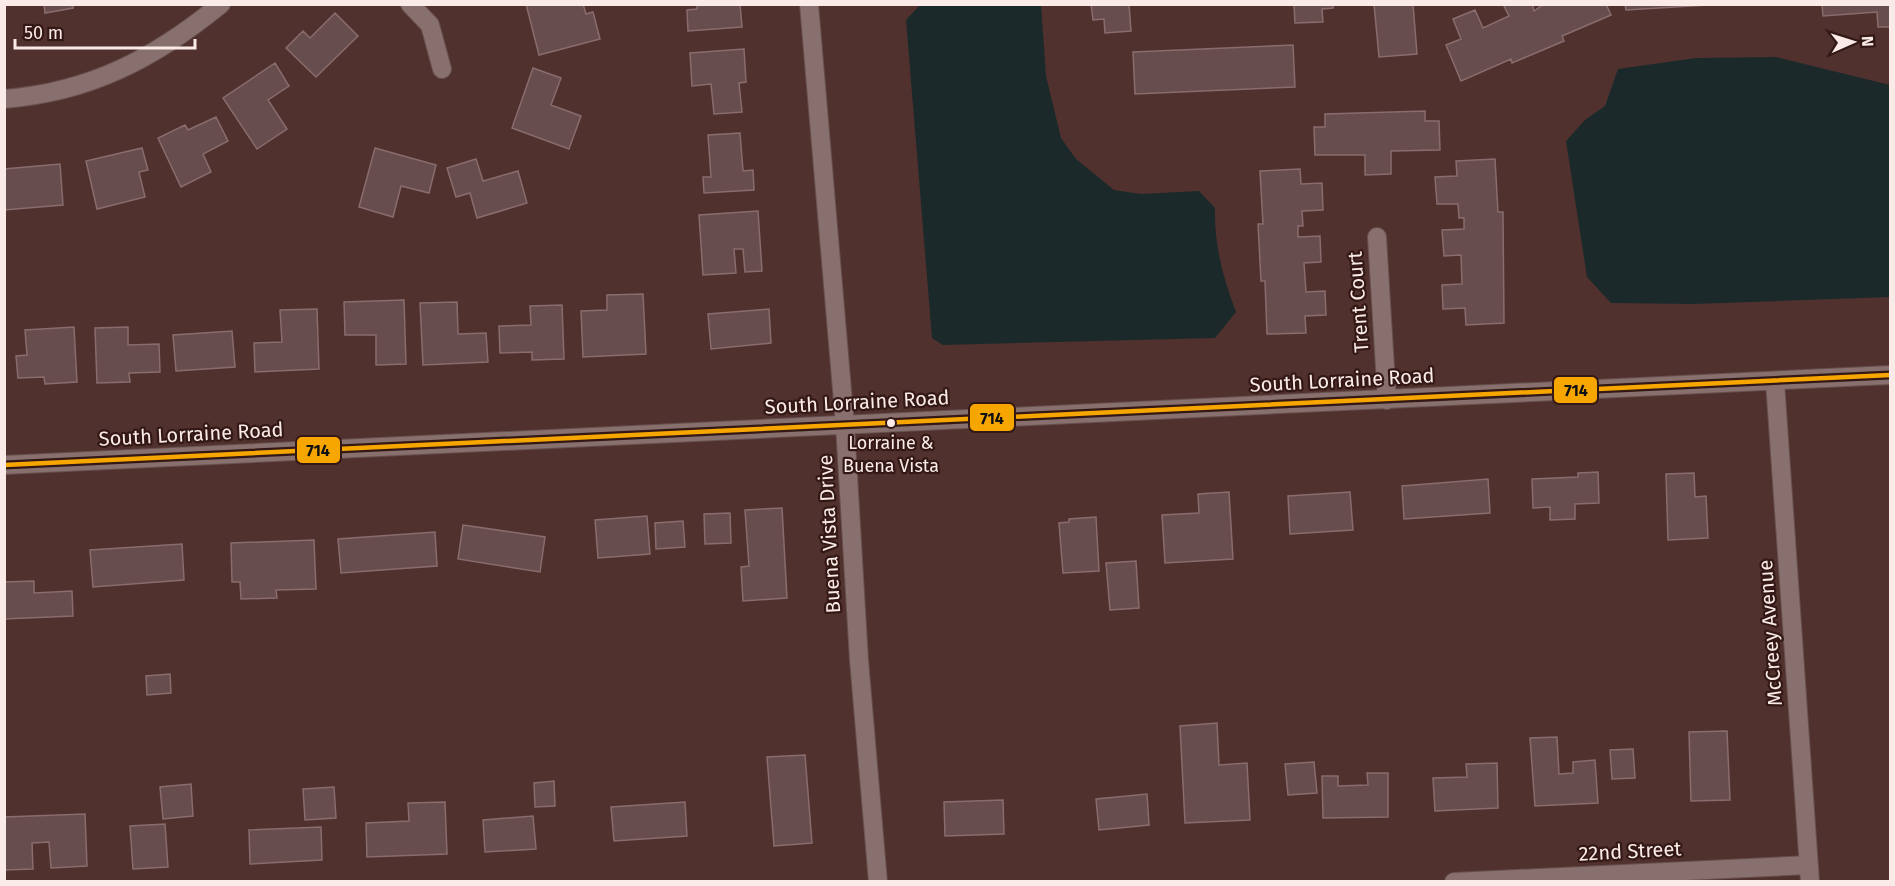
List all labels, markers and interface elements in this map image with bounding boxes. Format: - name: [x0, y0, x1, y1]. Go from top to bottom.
- scale bar: [15, 12, 195, 50]
- north arrow: [1823, 12, 1883, 72]
- text: 50 m: [24, 22, 63, 44]
- text: N: [1858, 35, 1877, 47]
- street label: Trent Court: [1342, 250, 1373, 353]
- street label: South Lorraine Road: [1249, 363, 1435, 397]
- line badge: 714: [1553, 376, 1598, 404]
- text: 714: [1564, 381, 1588, 400]
- street label: South Lorraine Road: [764, 385, 950, 419]
- line badge: 714: [969, 403, 1015, 432]
- text: 714: [980, 409, 1004, 428]
- street label: South Lorraine Road: [98, 417, 284, 451]
- marker: Lorraine & Buena Vista: [885, 417, 897, 429]
- place label: Lorraine & Buena Vista: [843, 432, 939, 477]
- line badge: 714: [296, 436, 341, 464]
- text: 714: [306, 441, 330, 460]
- street label: Buena Vista Drive: [813, 454, 845, 614]
- street label: McCreey Avenue: [1753, 559, 1787, 707]
- street label: 22nd Street: [1578, 836, 1683, 866]

